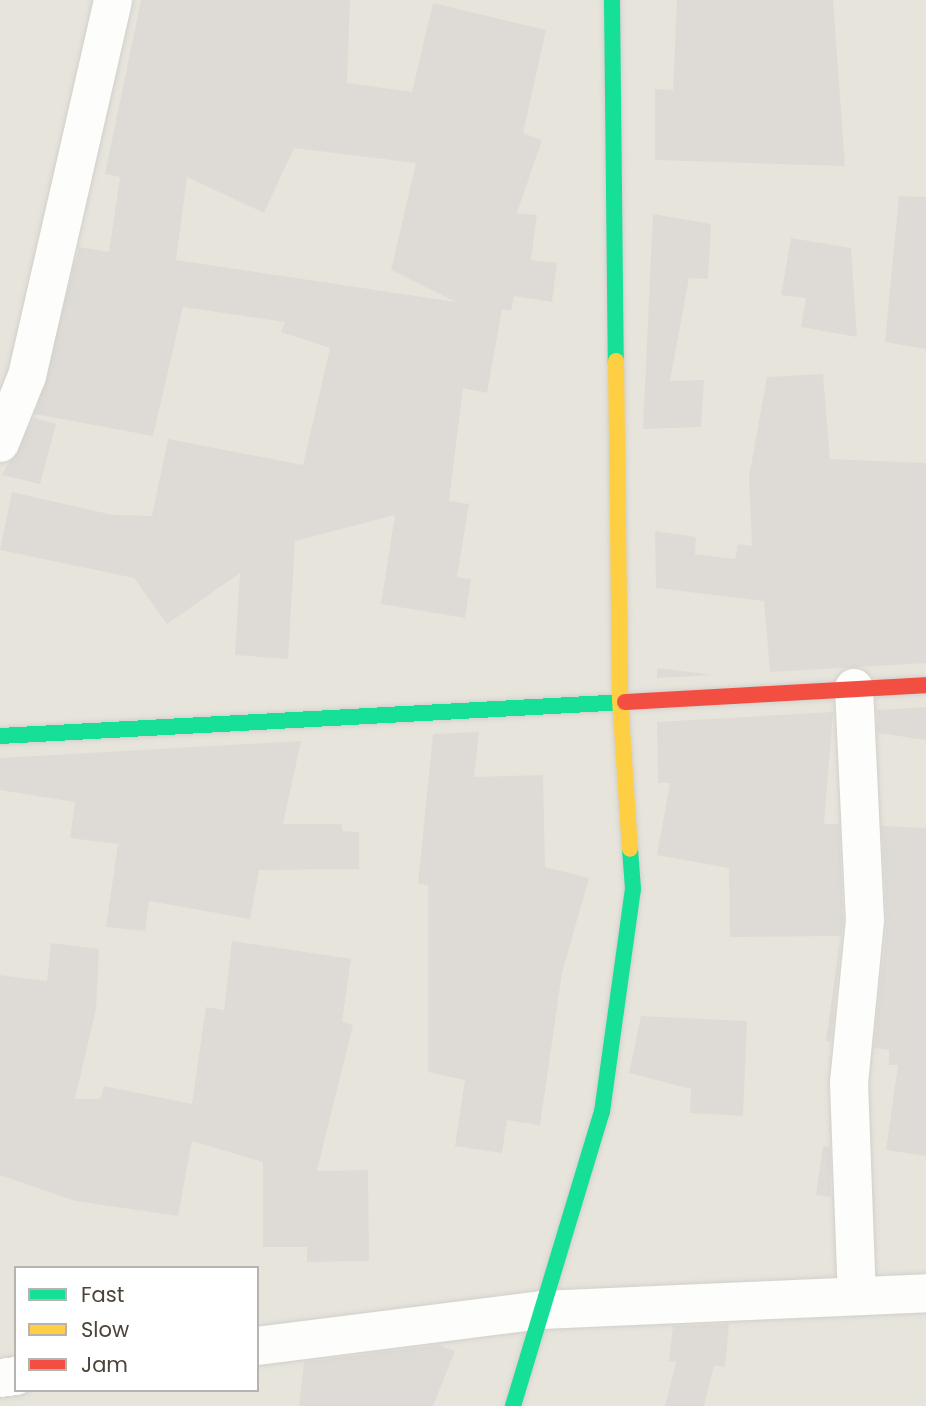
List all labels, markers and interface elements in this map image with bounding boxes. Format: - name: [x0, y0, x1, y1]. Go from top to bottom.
- legend: [14, 1266, 259, 1392]
- text: Fast: [81, 1280, 124, 1309]
- text: Slow: [81, 1315, 129, 1344]
- text: Jam: [81, 1350, 128, 1379]

